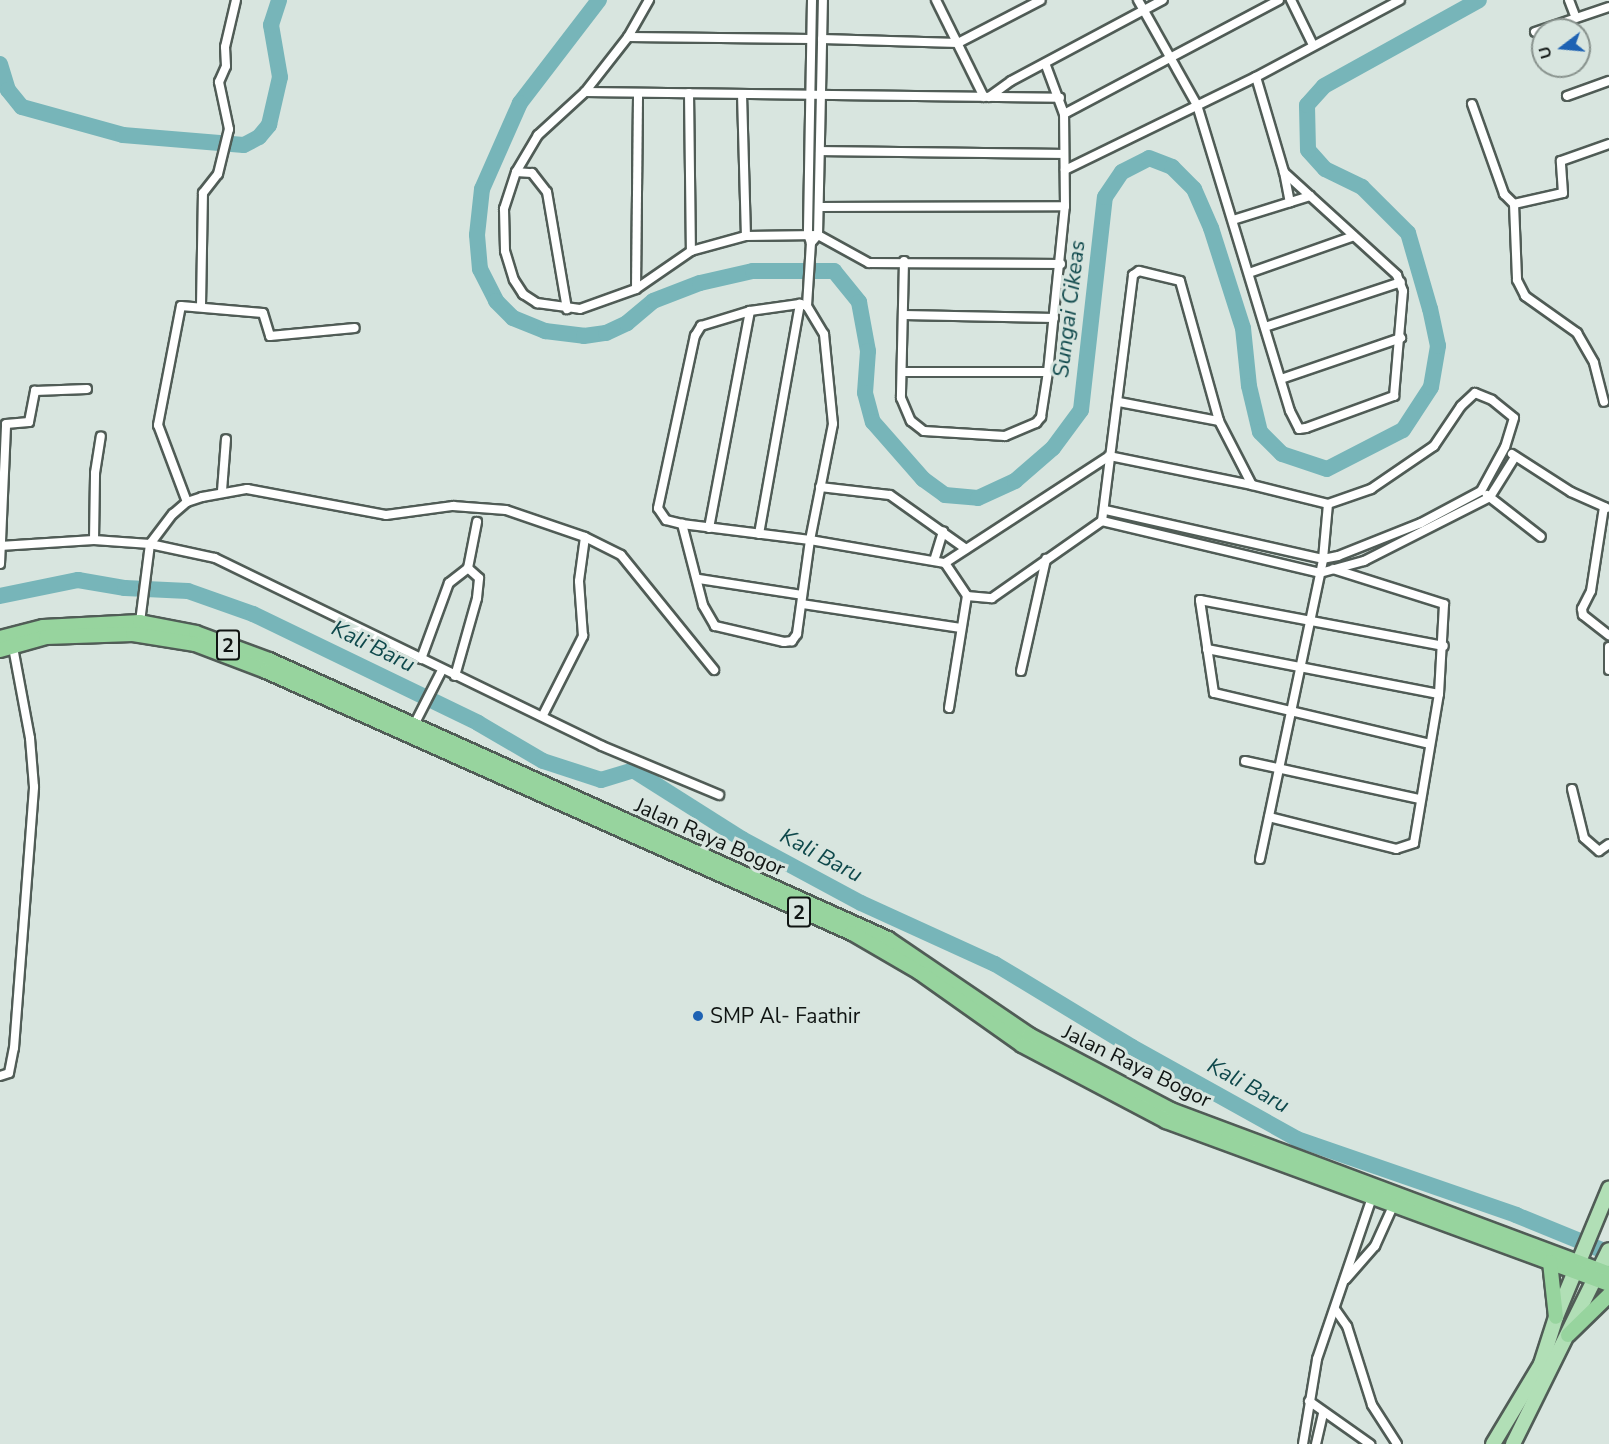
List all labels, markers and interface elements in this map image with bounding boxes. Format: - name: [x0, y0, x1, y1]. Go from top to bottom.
- north arrow: [1531, 18, 1591, 78]
- text: U: [1533, 44, 1558, 61]
- water label: Sungai Cikeas: [1048, 239, 1092, 379]
- water label: Kali Baru: [327, 616, 419, 678]
- road number: 2: [216, 628, 240, 662]
- street label: Jalan Raya Bogor: [631, 793, 789, 881]
- water label: Kali Baru: [775, 823, 867, 889]
- road number: 2: [787, 895, 811, 929]
- place label: SMP Al- Faathir: [710, 1003, 860, 1029]
- marker: SMP Al- Faathir: [691, 1009, 705, 1023]
- street label: Jalan Raya Bogor: [1059, 1019, 1215, 1113]
- water label: Kali Baru: [1202, 1053, 1294, 1119]

